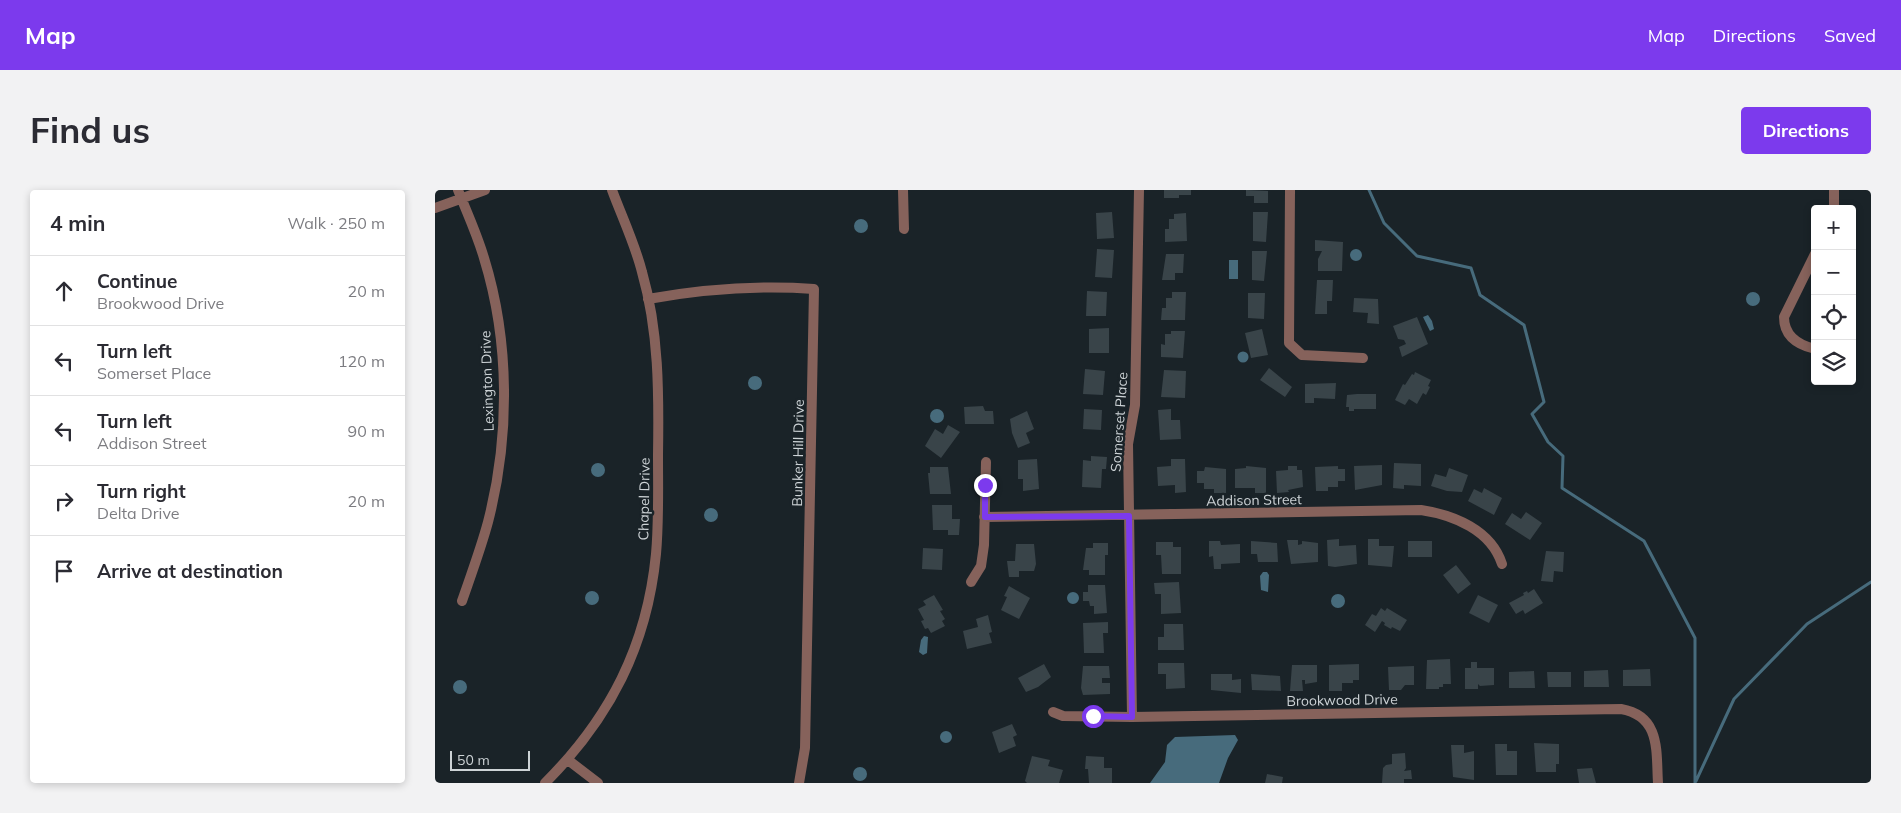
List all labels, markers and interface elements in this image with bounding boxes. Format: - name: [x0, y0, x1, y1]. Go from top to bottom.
- text: Map: [25, 20, 76, 50]
- text: Map: [1648, 24, 1685, 47]
- text: Directions: [1713, 24, 1796, 47]
- text: Saved: [1824, 24, 1876, 47]
- button: Directions: [1741, 107, 1871, 154]
- text: Find us: [30, 108, 150, 152]
- map controls: [1811, 205, 1856, 385]
- button: +: [1811, 205, 1856, 250]
- text: 4 min: [50, 210, 105, 236]
- text: Walk · 250 m: [287, 213, 385, 233]
- button: −: [1811, 250, 1856, 295]
- text: Continue: [97, 269, 177, 293]
- icon: ahead: [50, 277, 78, 305]
- text: 20 m: [348, 281, 385, 301]
- text: Brookwood Drive: [97, 293, 224, 313]
- button: locate: [1811, 295, 1856, 340]
- street label: Lexington Drive: [476, 330, 498, 432]
- text: Turn left: [97, 339, 172, 363]
- button: layers: [1811, 340, 1856, 385]
- icon: left: [50, 347, 78, 375]
- text: 120 m: [338, 351, 385, 371]
- text: Somerset Place: [97, 363, 211, 383]
- street label: Somerset Place: [1107, 371, 1131, 473]
- street label: Bunker Hill Drive: [788, 399, 808, 507]
- text: Turn left: [97, 409, 172, 433]
- icon: left: [50, 417, 78, 445]
- text: 90 m: [348, 421, 385, 441]
- text: Addison Street: [97, 433, 207, 453]
- street label: Chapel Drive: [634, 457, 654, 541]
- route end: [974, 474, 997, 497]
- text: Turn right: [97, 479, 186, 503]
- icon: right: [50, 487, 78, 515]
- street label: Addison Street: [1206, 490, 1302, 510]
- text: 20 m: [348, 491, 385, 511]
- text: Delta Drive: [97, 503, 180, 523]
- icon: arrive: [50, 557, 78, 585]
- text: Arrive at destination: [97, 559, 283, 583]
- street label: Brookwood Drive: [1286, 690, 1398, 710]
- route start: [1082, 705, 1105, 728]
- scale bar: [450, 748, 530, 771]
- text: 50 m: [457, 751, 490, 769]

